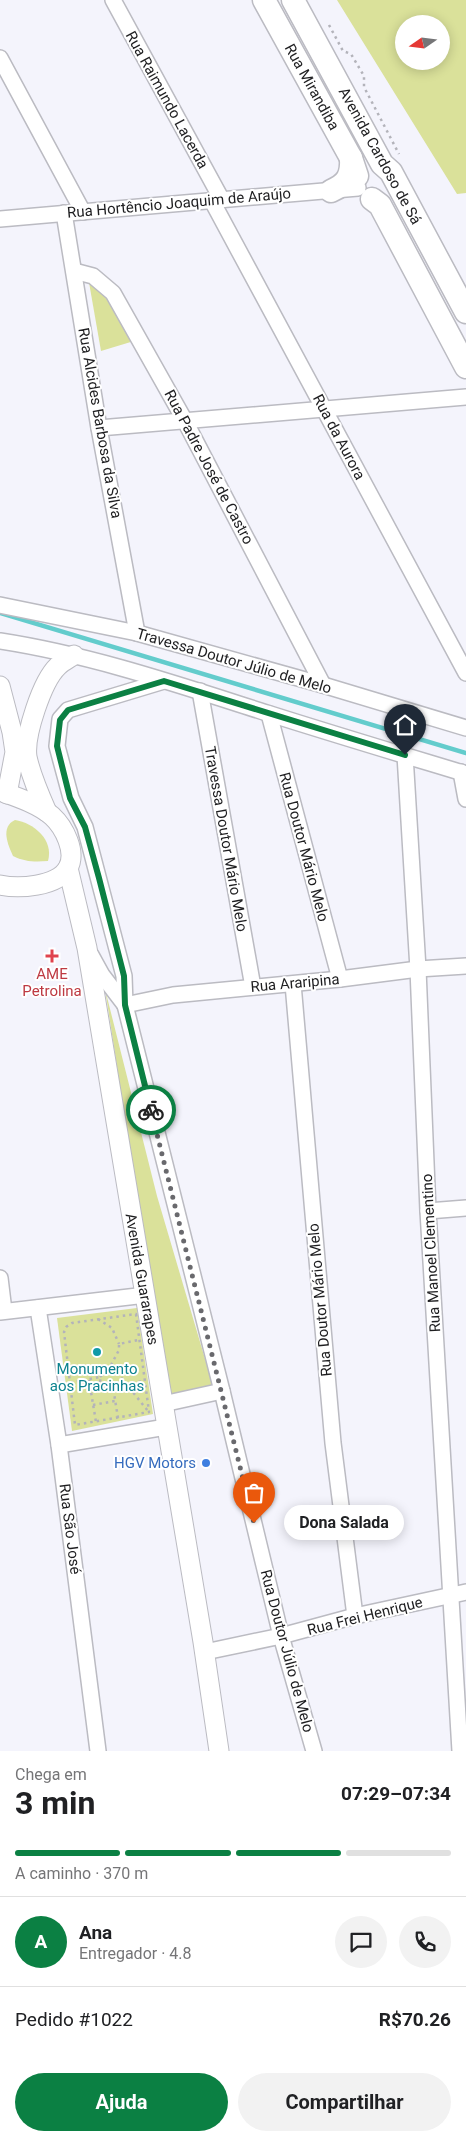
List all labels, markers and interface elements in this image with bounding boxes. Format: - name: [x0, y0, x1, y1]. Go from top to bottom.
- north arrow: [395, 15, 450, 70]
- map controls: [395, 15, 450, 70]
- street label: Rua Raimundo Lacerda: [122, 28, 212, 172]
- street label: Rua Mirandiba: [281, 41, 343, 133]
- street label: Avenida Cardoso de Sá: [335, 84, 425, 228]
- street label: Rua Hortêncio Joaquim de Araújo: [66, 184, 292, 222]
- street label: Rua Alcides Barbosa da Silva: [74, 326, 126, 520]
- street label: Rua Padre José de Castro: [161, 387, 257, 547]
- street label: Rua da Aurora: [309, 391, 369, 483]
- street label: Travessa Doutor Júlio de Melo: [134, 625, 334, 697]
- pin: [384, 704, 426, 755]
- icon: home: [391, 711, 419, 739]
- street label: Travessa Doutor Mário Melo: [201, 745, 251, 933]
- street label: Rua Doutor Mário Melo: [275, 770, 333, 924]
- marker: AME Petrolina: [45, 949, 59, 963]
- place label: AME Petrolina: [22, 965, 82, 1000]
- street label: Rua Araripina: [250, 970, 340, 996]
- courier: [126, 1085, 176, 1135]
- icon: bike: [137, 1096, 165, 1124]
- street label: Rua Manoel Clementino: [418, 1173, 444, 1333]
- street label: Avenida Guararapes: [122, 1212, 162, 1346]
- street label: Rua Doutor Mário Melo: [304, 1223, 336, 1377]
- marker: Monumento aos Pracinhas: [91, 1346, 103, 1358]
- place label: Monumento aos Pracinhas: [50, 1360, 144, 1395]
- place label: HGV Motors: [114, 1454, 196, 1472]
- marker: HGV Motors: [200, 1457, 212, 1469]
- pin: [233, 1472, 275, 1523]
- icon: bag: [240, 1479, 268, 1507]
- street label: Rua São José: [56, 1483, 84, 1575]
- callout: Dona Salada: [284, 1506, 404, 1540]
- text: Dona Salada: [299, 1513, 389, 1532]
- street label: Rua Doutor Júlio de Melo: [257, 1568, 317, 1734]
- street label: Rua Frei Henrique: [305, 1593, 425, 1639]
- text: Chega em: [15, 1765, 87, 1784]
- text: 07:29–07:34: [341, 1782, 451, 1805]
- text: 3 min: [15, 1784, 95, 1822]
- text: A caminho · 370 m: [15, 1864, 148, 1883]
- button: chat: [335, 1916, 387, 1968]
- button: phone: [399, 1916, 451, 1968]
- text: Ana: [79, 1921, 112, 1944]
- text: A: [35, 1930, 47, 1953]
- text: Entregador · 4.8: [79, 1944, 192, 1963]
- text: Pedido #1022: [15, 2008, 133, 2031]
- text: R$70.26: [379, 2008, 451, 2031]
- button: Ajuda: [15, 2073, 228, 2131]
- button: Compartilhar: [238, 2073, 451, 2131]

